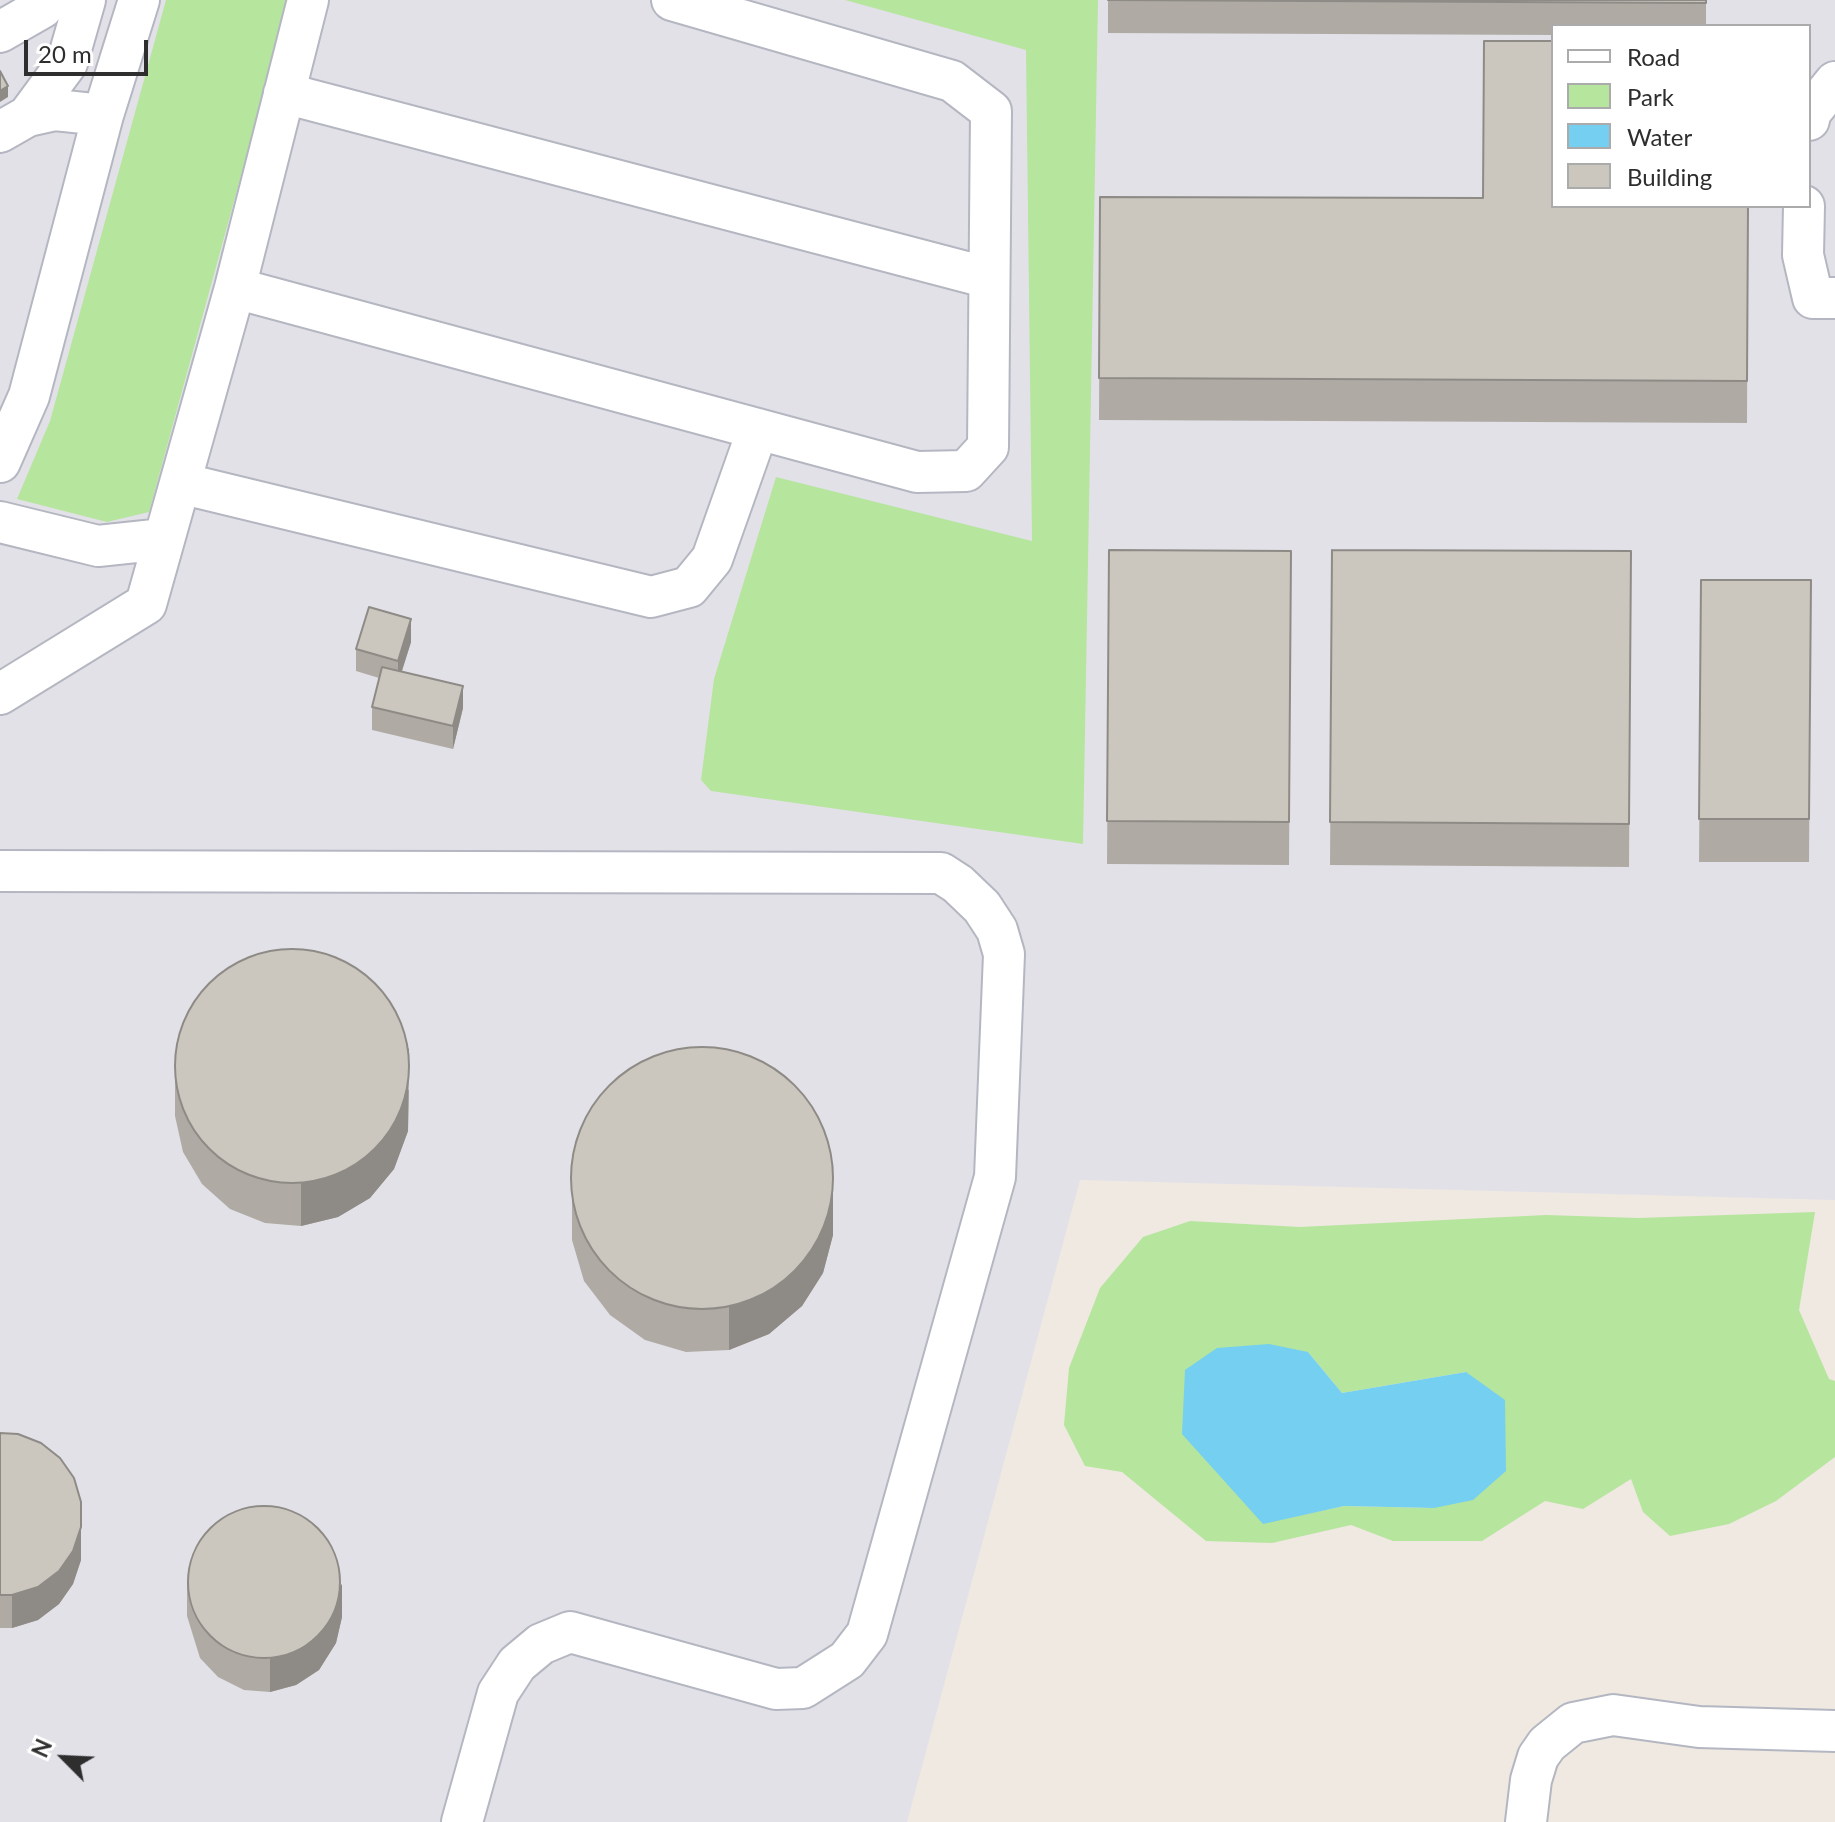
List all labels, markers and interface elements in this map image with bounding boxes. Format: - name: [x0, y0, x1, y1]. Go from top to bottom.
- scale bar: [28, 24, 152, 74]
- legend: [1551, 24, 1811, 208]
- text: 20 m: [38, 39, 92, 68]
- text: Road: [1627, 42, 1680, 71]
- text: Park: [1627, 82, 1674, 111]
- text: Water: [1627, 122, 1692, 151]
- text: Building: [1627, 162, 1712, 191]
- north arrow: [24, 1718, 104, 1798]
- text: N: [26, 1735, 57, 1761]

